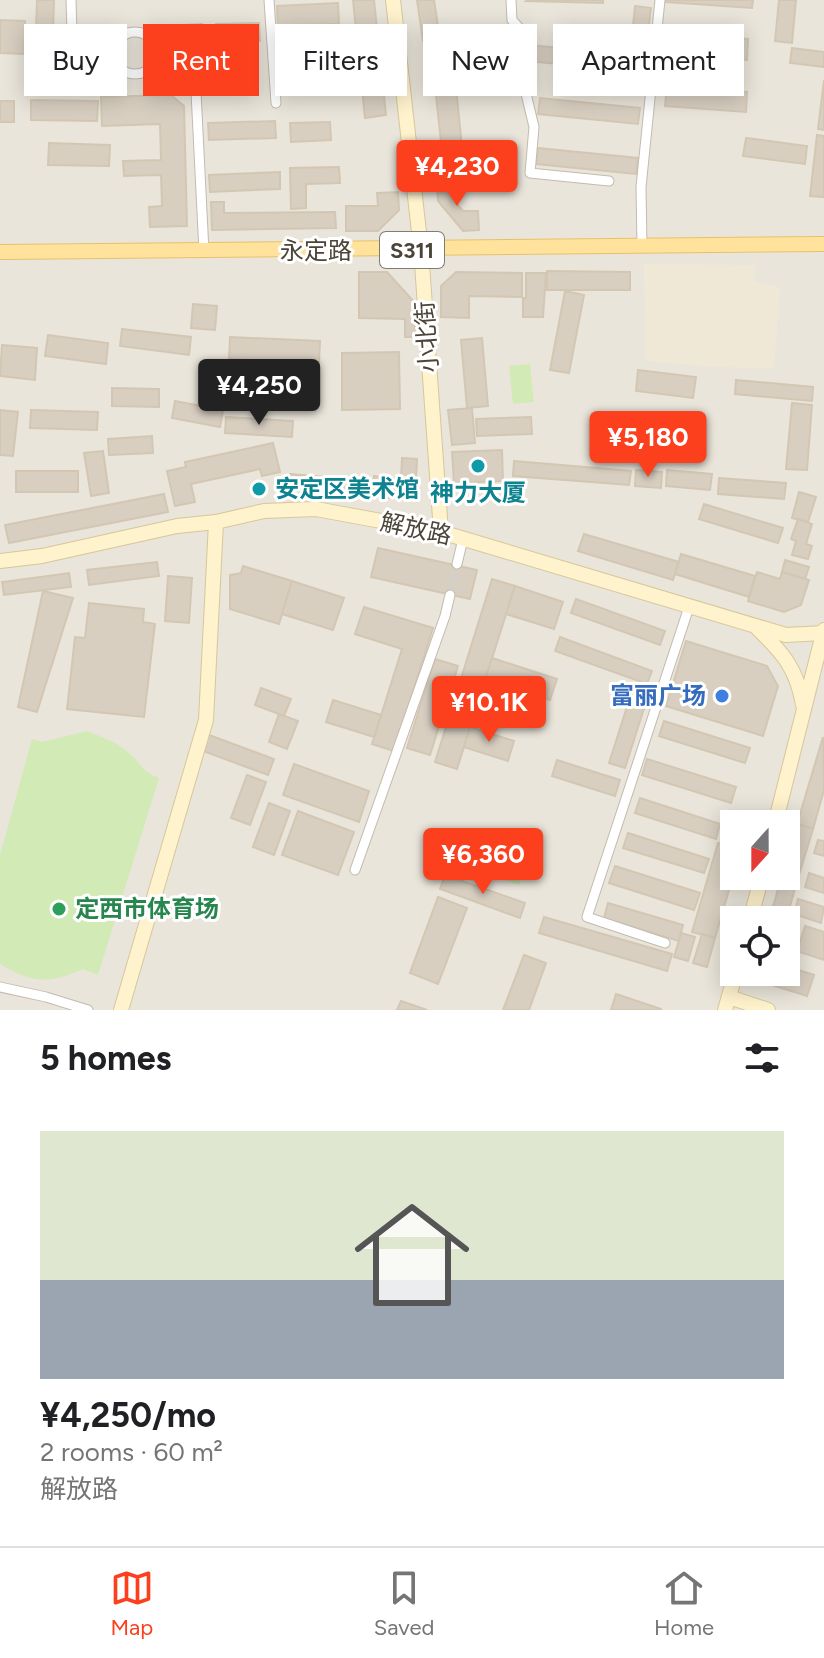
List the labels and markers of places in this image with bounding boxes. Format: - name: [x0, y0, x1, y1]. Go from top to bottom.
- pin: ¥4,230: [392, 140, 522, 208]
- pin: ¥4,250: [194, 359, 324, 427]
- pin: ¥5,180: [583, 411, 713, 479]
- marker: 神力大厦: [469, 457, 487, 475]
- place label: 安定区美术馆: [275, 474, 419, 503]
- place label: 神力大厦: [430, 478, 526, 507]
- marker: 安定区美术馆: [250, 480, 268, 498]
- pin: ¥10.1K: [424, 676, 554, 744]
- place label: 富丽广场: [610, 681, 706, 710]
- marker: 富丽广场: [713, 687, 731, 705]
- pin: ¥6,360: [418, 828, 548, 896]
- place label: 定西市体育场: [75, 894, 219, 923]
- marker: 定西市体育场: [50, 900, 68, 918]

